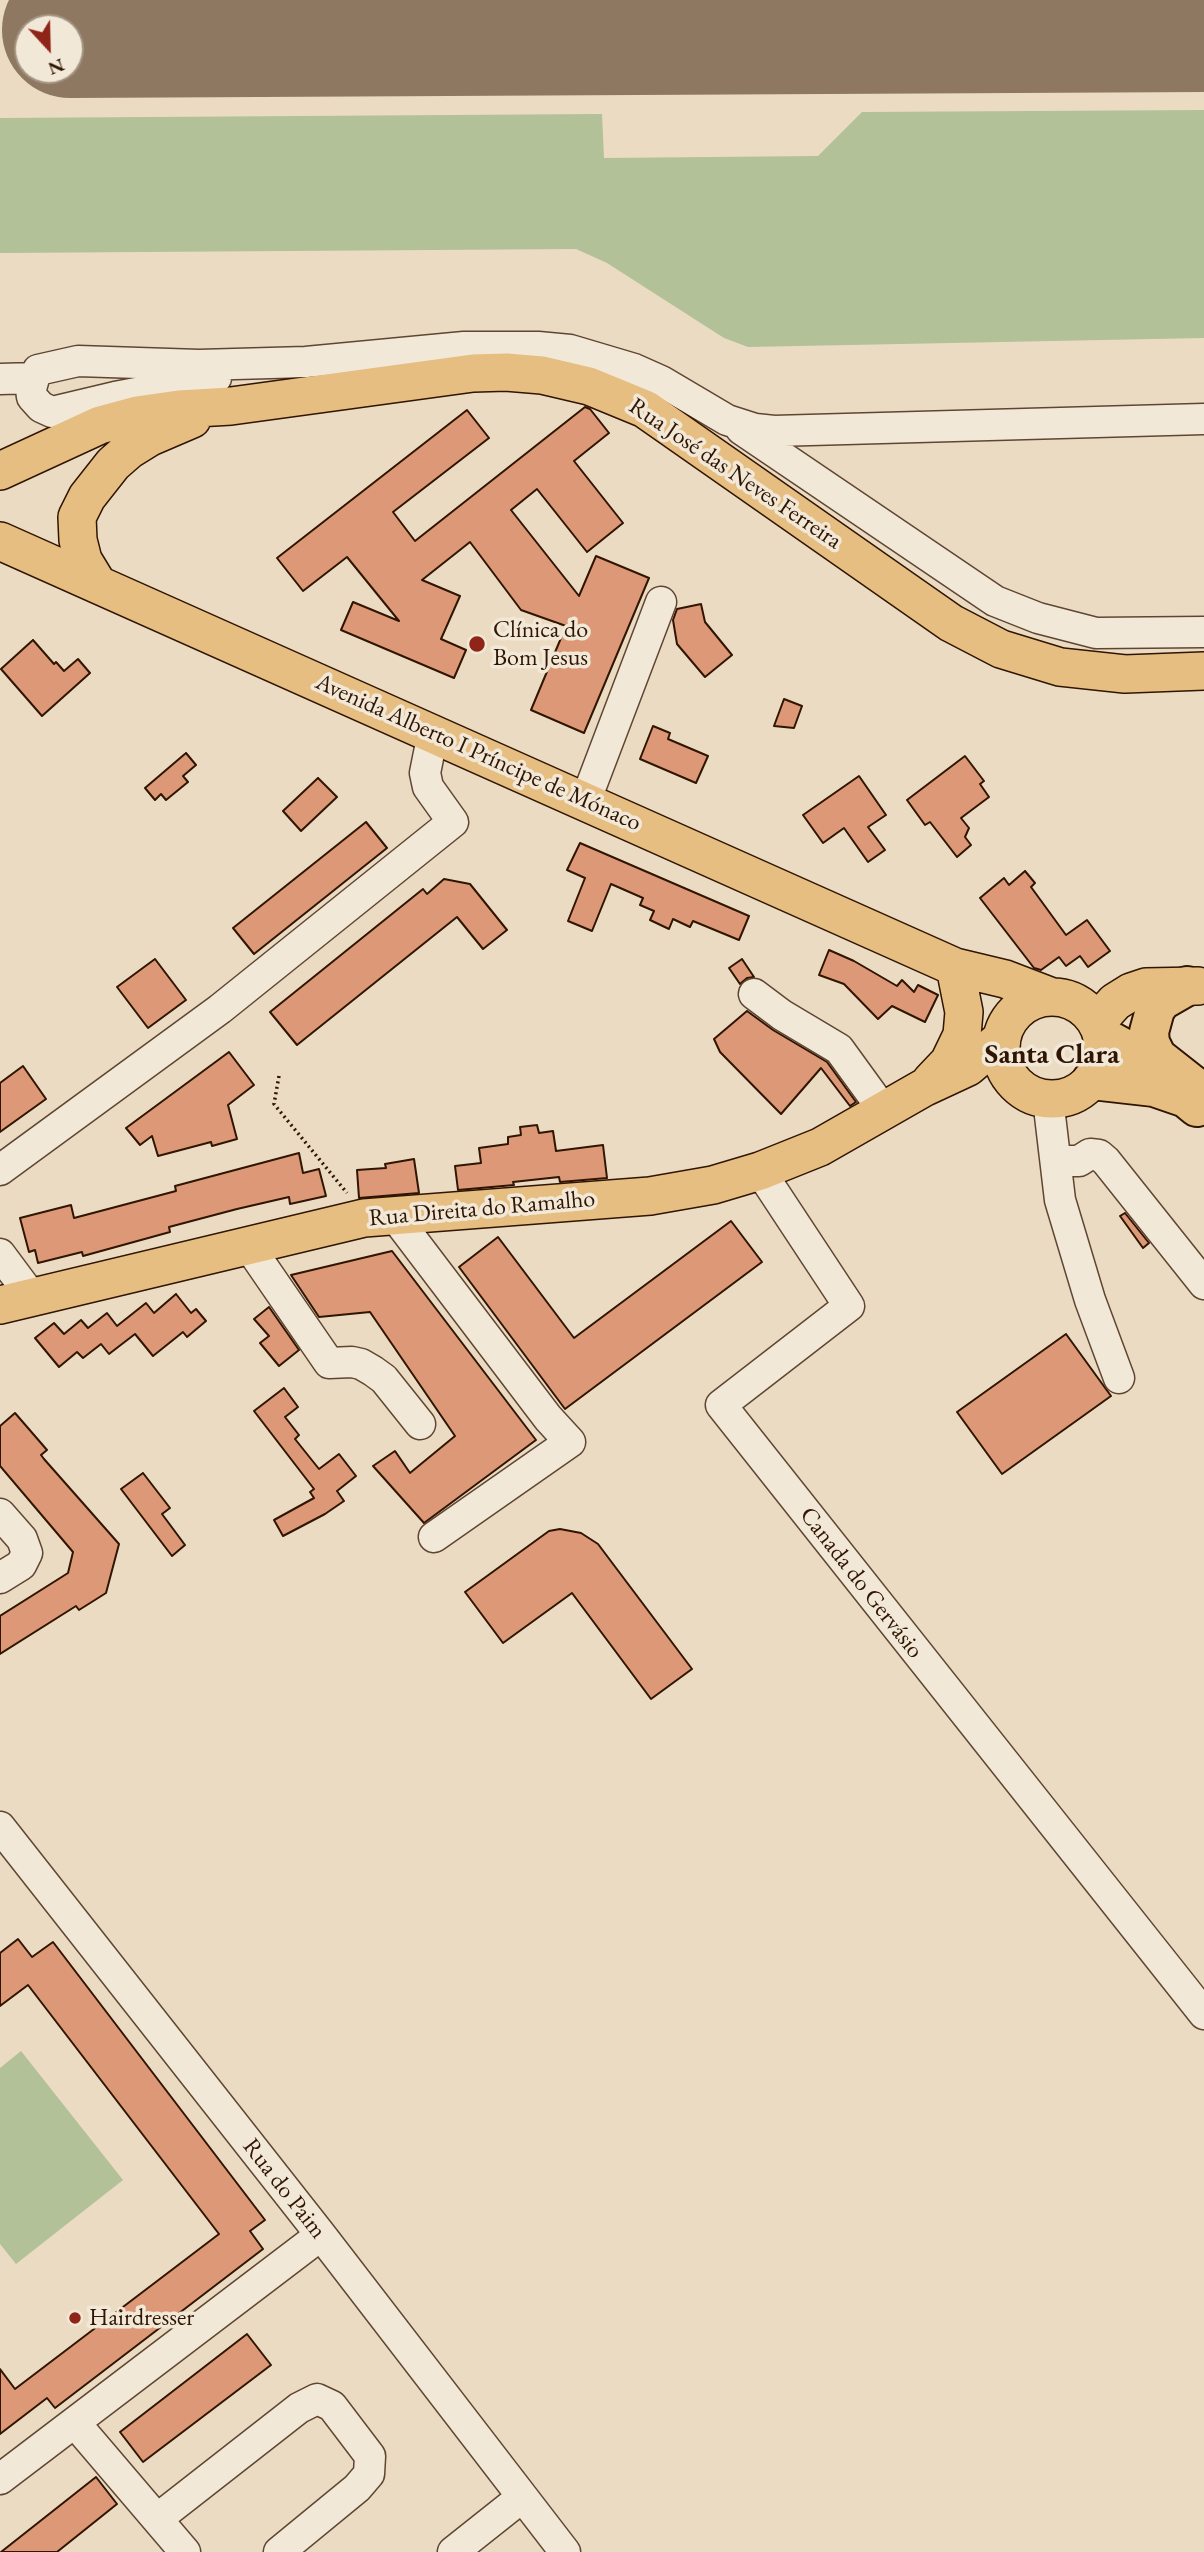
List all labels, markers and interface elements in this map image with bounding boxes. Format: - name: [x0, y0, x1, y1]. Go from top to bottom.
- north arrow: [14, 14, 84, 84]
- text: N: [44, 53, 68, 82]
- street label: Rua José das Neves Ferreira: [623, 392, 847, 556]
- place label: Clínica do Bom Jesus: [493, 616, 588, 672]
- marker: Clínica do Bom Jesus: [467, 634, 487, 654]
- street label: Avenida Alberto I Príncipe de Mónaco: [311, 668, 645, 838]
- district label: Santa Clara: [985, 1038, 1119, 1072]
- street label: Rua Direita do Ramalho: [368, 1185, 596, 1233]
- street label: Canada do Gervásio: [793, 1502, 929, 1664]
- street label: Rua do Paim: [236, 2133, 332, 2245]
- place label: Hairdresser: [89, 2304, 194, 2332]
- marker: Hairdresser: [67, 2310, 83, 2326]

